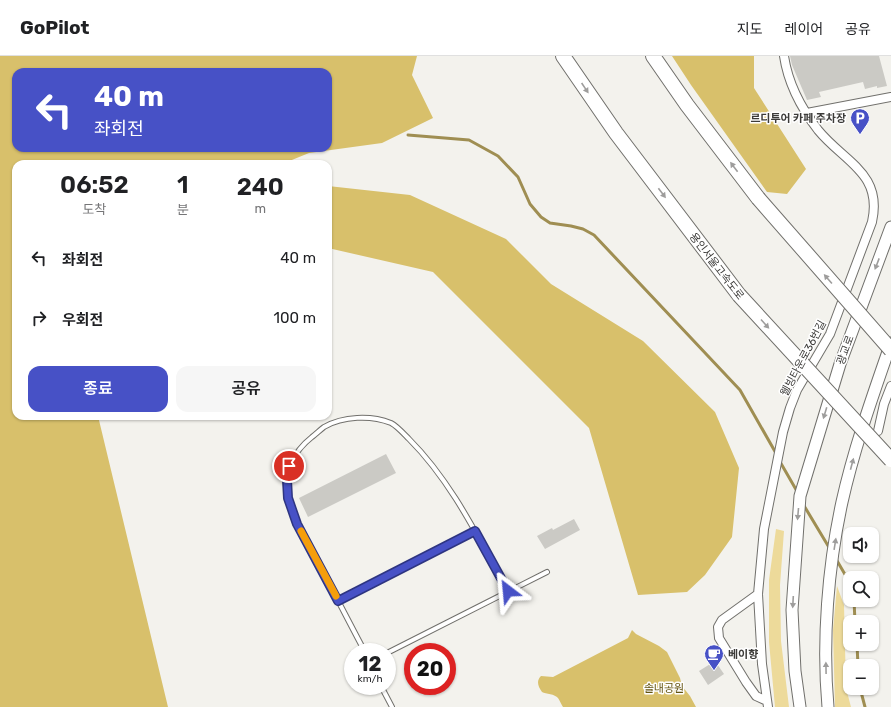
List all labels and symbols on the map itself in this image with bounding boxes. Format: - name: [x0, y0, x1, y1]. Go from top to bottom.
- one-way arrow: [581, 83, 589, 93]
- parking icon: 르디투어 카페 주차장: [849, 107, 871, 135]
- place label: 르디투어 카페 주차장: [750, 112, 846, 125]
- one-way arrow: [731, 162, 739, 172]
- one-way arrow: [657, 188, 666, 199]
- street label: 용인서울고속도로: [687, 230, 747, 302]
- one-way arrow: [874, 258, 880, 270]
- one-way arrow: [824, 274, 833, 284]
- street label: 웰빙타운로36번길: [778, 318, 829, 398]
- one-way arrow: [761, 319, 770, 329]
- street label: 광교로: [834, 334, 857, 367]
- one-way arrow: [822, 407, 828, 419]
- pin: [272, 449, 306, 483]
- one-way arrow: [849, 458, 855, 470]
- one-way arrow: [795, 508, 801, 520]
- one-way arrow: [832, 538, 838, 550]
- position arrow: [487, 570, 529, 612]
- one-way arrow: [789, 596, 796, 608]
- speed limit sign: 20: [404, 643, 456, 695]
- cafe icon: 베이향: [703, 643, 725, 671]
- place label: 베이향: [728, 648, 758, 661]
- one-way arrow: [823, 662, 830, 674]
- park label: 솔내공원: [644, 682, 684, 695]

